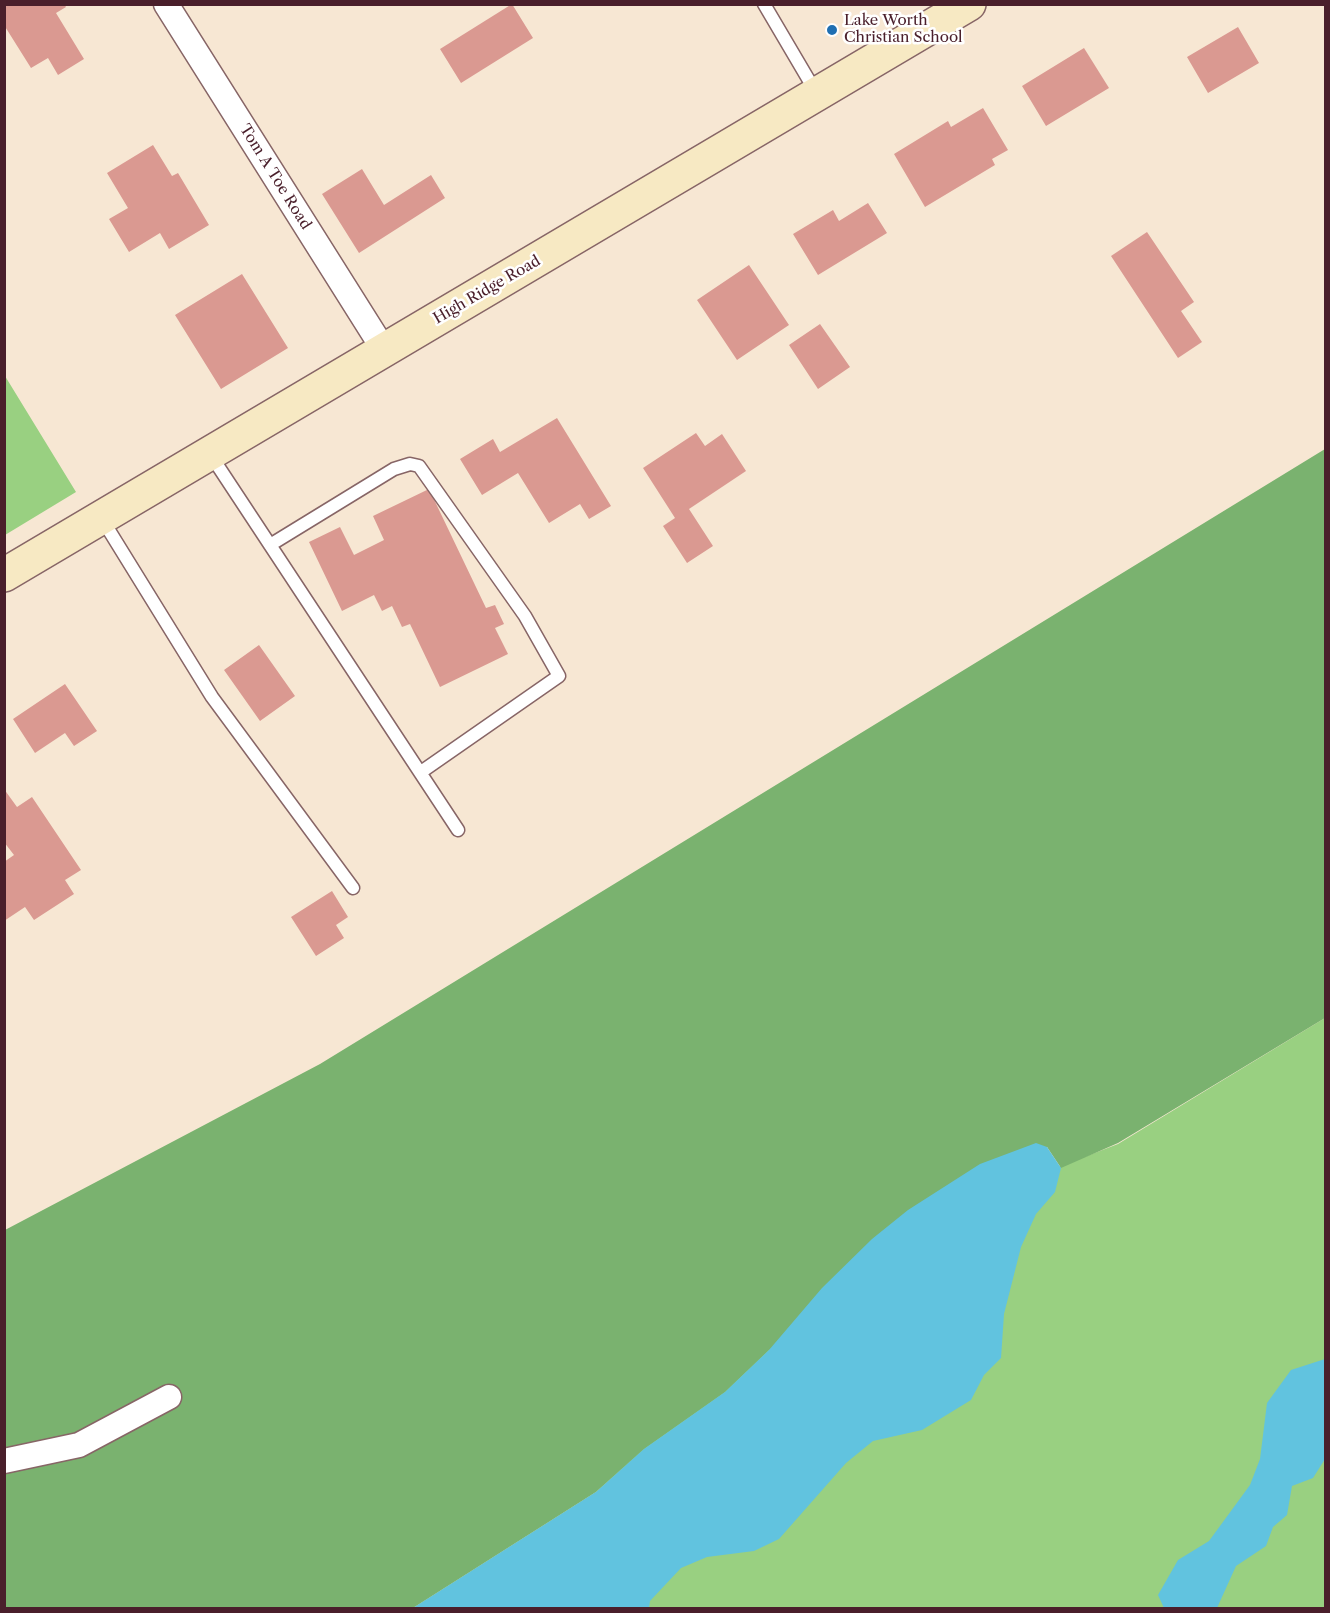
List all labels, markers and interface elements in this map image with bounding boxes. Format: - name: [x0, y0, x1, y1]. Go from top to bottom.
- place label: Lake Worth Christian School: [844, 12, 963, 47]
- marker: Lake Worth Christian School: [825, 23, 839, 37]
- street label: Tom A Toe Road: [235, 121, 315, 233]
- street label: High Ridge Road: [430, 252, 544, 328]

